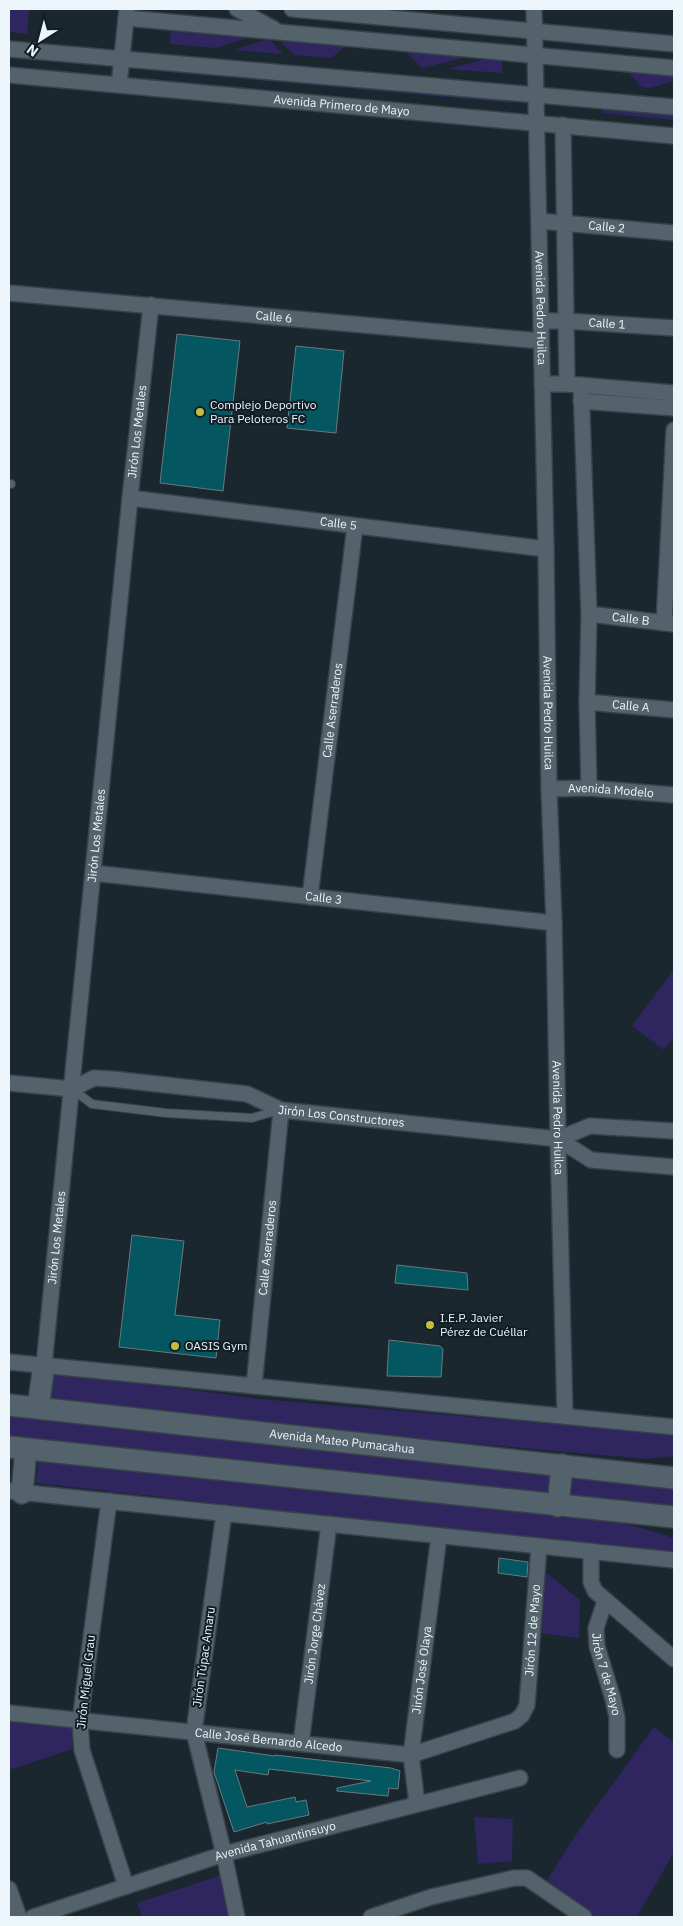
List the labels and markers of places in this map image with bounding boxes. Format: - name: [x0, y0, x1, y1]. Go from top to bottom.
- place label: Complejo Deportivo Para Peloteros FC: [210, 397, 317, 426]
- marker: Complejo Deportivo Para Peloteros FC: [194, 406, 206, 418]
- place label: I.E.P. Javier Pérez de Cuéllar: [440, 1310, 528, 1339]
- marker: I.E.P. Javier Pérez de Cuéllar: [424, 1319, 436, 1331]
- place label: OASIS Gym: [185, 1338, 247, 1353]
- marker: OASIS Gym: [169, 1340, 181, 1352]

